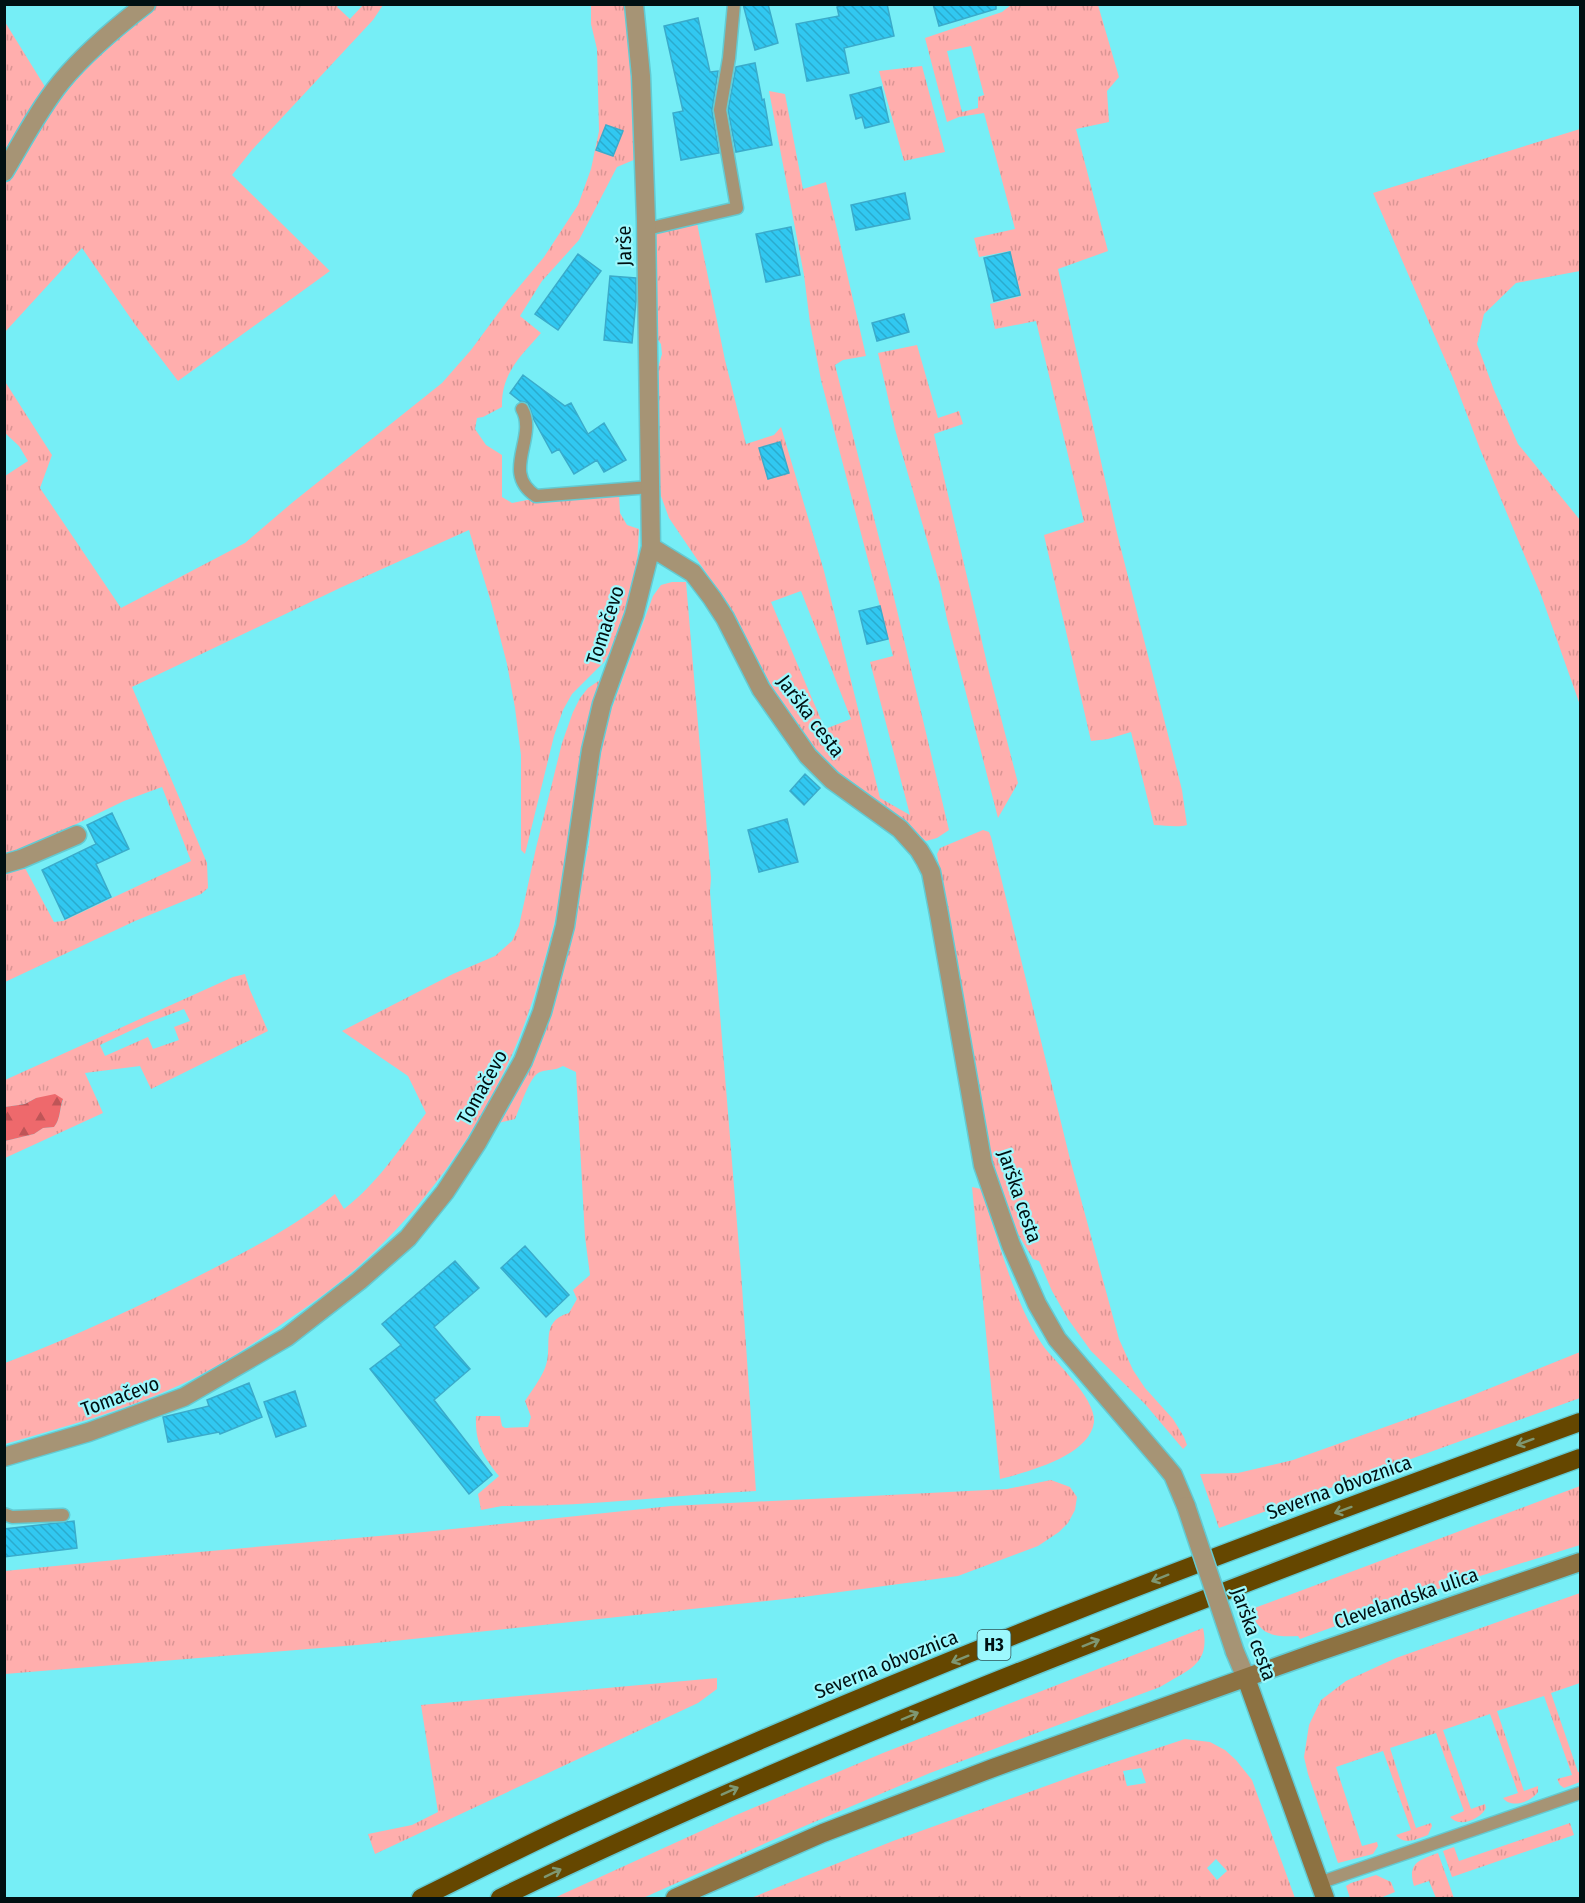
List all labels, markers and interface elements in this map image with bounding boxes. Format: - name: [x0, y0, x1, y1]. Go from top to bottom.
- street label: Jarše: [612, 226, 636, 266]
- street label: Tomačevo: [581, 583, 629, 667]
- street label: Jarška cesta: [772, 670, 850, 762]
- street label: Tomačevo: [452, 1046, 512, 1128]
- street label: Jarška cesta: [993, 1146, 1047, 1246]
- street label: Tomačevo: [78, 1371, 162, 1421]
- one-way arrow: [1517, 1437, 1535, 1448]
- street label: Severna obvoznica: [1263, 1450, 1415, 1524]
- one-way arrow: [1334, 1505, 1353, 1516]
- street label: Clevelandska ulica: [1331, 1562, 1481, 1634]
- one-way arrow: [1151, 1573, 1170, 1584]
- street label: Jarška cesta: [1226, 1584, 1282, 1684]
- street label: Severna obvoznica: [811, 1624, 961, 1704]
- road number: H3: [978, 1630, 1010, 1660]
- one-way arrow: [1081, 1637, 1099, 1648]
- one-way arrow: [951, 1654, 969, 1665]
- one-way arrow: [900, 1710, 918, 1721]
- one-way arrow: [720, 1785, 738, 1797]
- one-way arrow: [543, 1866, 561, 1878]

